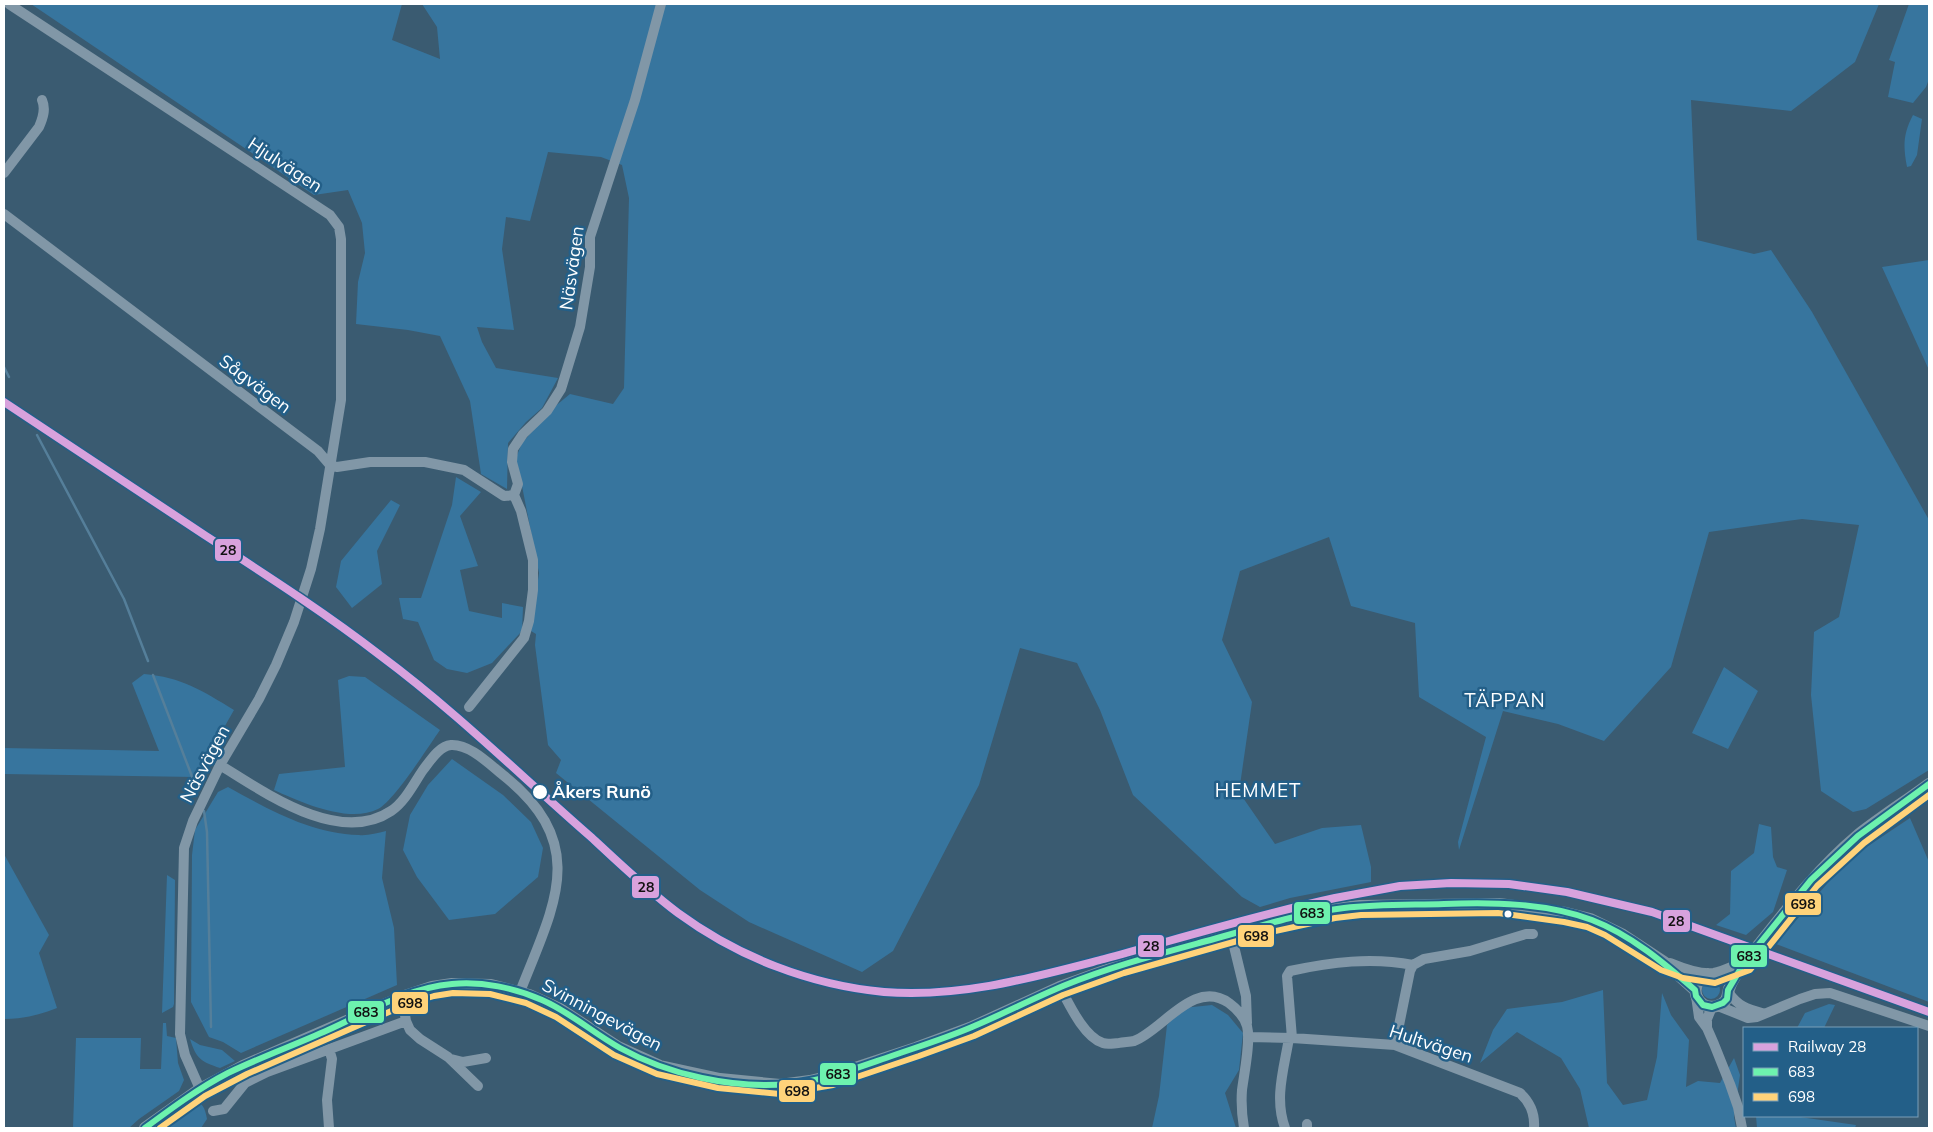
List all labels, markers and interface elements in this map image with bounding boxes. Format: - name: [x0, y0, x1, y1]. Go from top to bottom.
- street label: Hjulvägen: [244, 132, 327, 197]
- street label: Näsvägen: [554, 224, 589, 311]
- street label: Sågvägen: [215, 349, 296, 418]
- line badge: 28: [214, 538, 242, 562]
- text: 28: [220, 541, 236, 559]
- district label: TÄPPAN: [1464, 688, 1546, 712]
- street label: Näsvägen: [175, 721, 235, 806]
- district label: HEMMET: [1215, 778, 1301, 802]
- place label: Åkers Runö: [552, 780, 651, 803]
- marker: Åkers Runö: [531, 783, 549, 801]
- line badge: 28: [631, 875, 660, 899]
- text: 28: [638, 878, 654, 896]
- line badge: 698: [1784, 892, 1822, 916]
- text: 698: [1790, 895, 1816, 913]
- line badge: 683: [1293, 901, 1331, 925]
- text: 683: [1299, 904, 1325, 922]
- unlabelled marker: [1503, 909, 1513, 919]
- line badge: 28: [1662, 909, 1691, 933]
- text: 28: [1668, 912, 1684, 930]
- line badge: 698: [1237, 924, 1275, 948]
- text: 698: [1243, 927, 1269, 945]
- line badge: 28: [1137, 934, 1165, 958]
- text: 28: [1143, 937, 1159, 955]
- line badge: 683: [1730, 944, 1768, 968]
- text: 683: [1736, 947, 1762, 965]
- street label: Svinningevägen: [538, 973, 666, 1056]
- line badge: 698: [391, 991, 429, 1015]
- text: 698: [397, 994, 423, 1012]
- line badge: 683: [347, 1000, 385, 1024]
- text: 683: [353, 1003, 379, 1021]
- street label: Hultvägen: [1386, 1019, 1476, 1068]
- legend: [1743, 1027, 1918, 1117]
- text: Railway 28: [1788, 1037, 1866, 1056]
- line badge: 683: [819, 1062, 857, 1086]
- text: 683: [1788, 1062, 1815, 1081]
- text: 683: [825, 1065, 851, 1083]
- line badge: 698: [778, 1079, 816, 1103]
- text: 698: [784, 1082, 810, 1100]
- text: 698: [1788, 1087, 1815, 1106]

